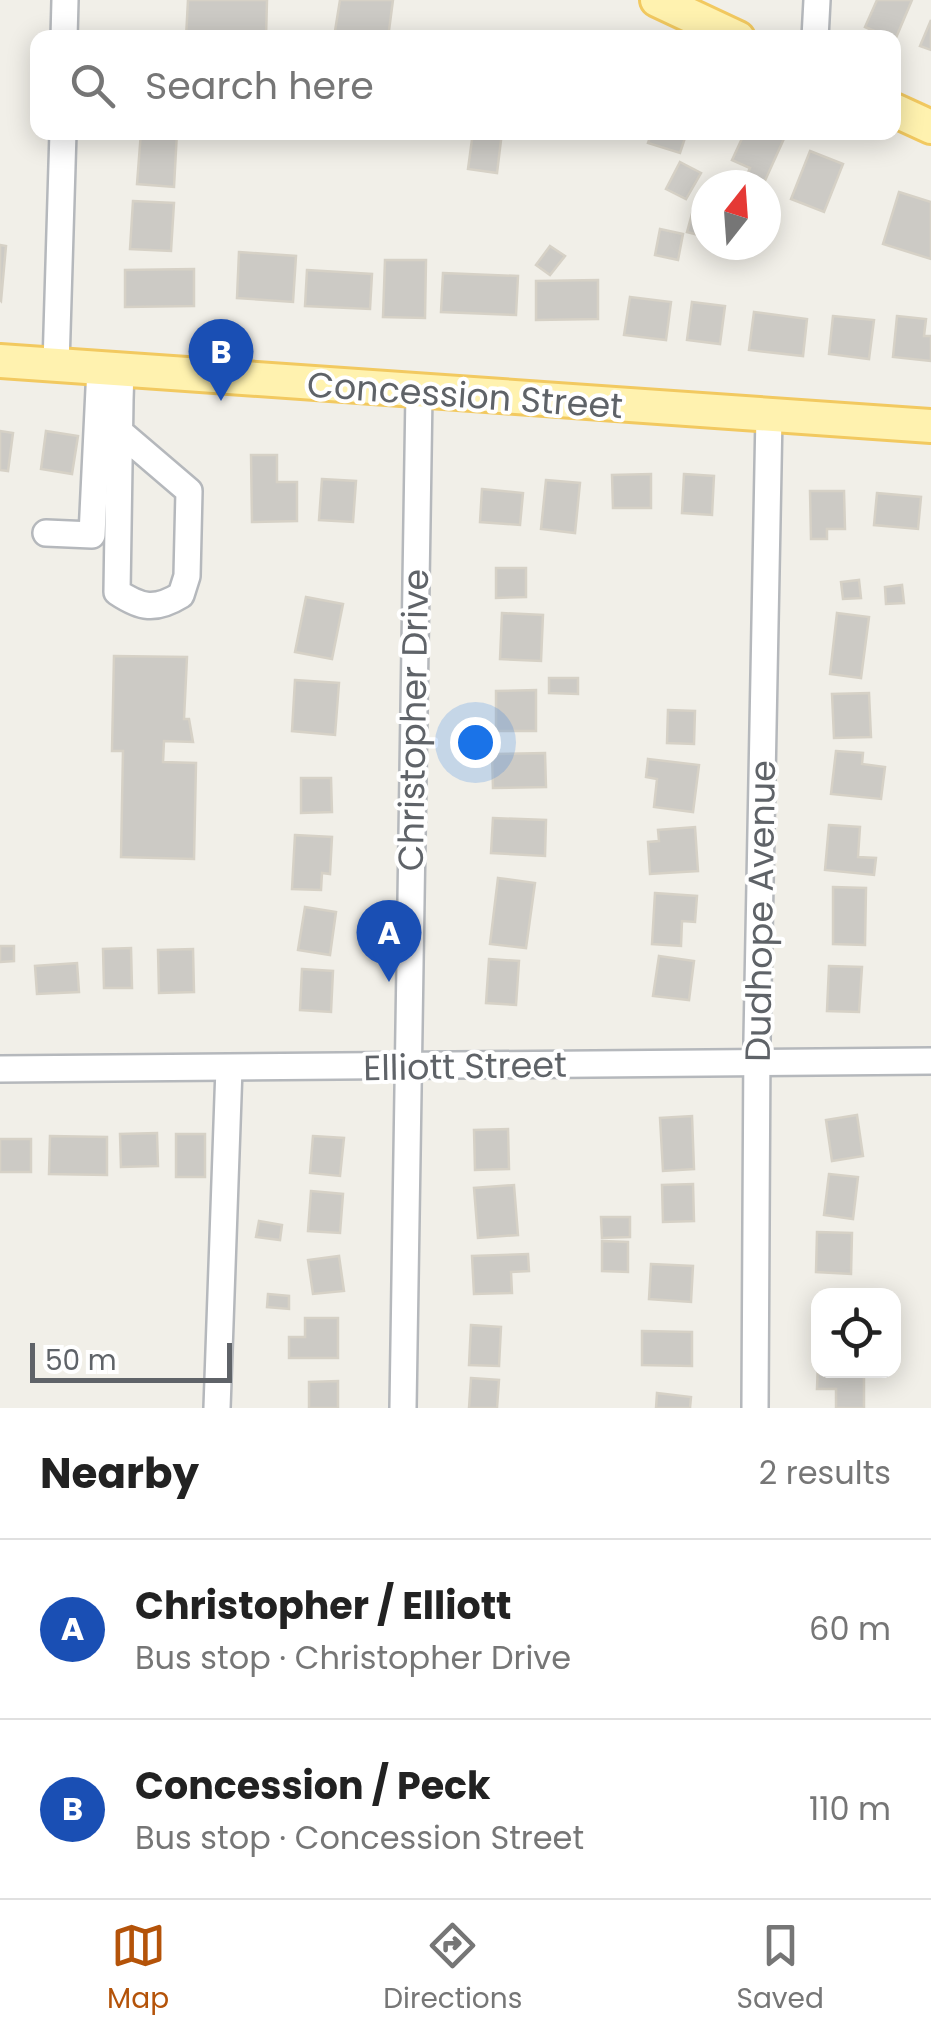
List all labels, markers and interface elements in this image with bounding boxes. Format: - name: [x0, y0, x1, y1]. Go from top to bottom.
- search box: [30, 30, 901, 140]
- icon: search: [65, 58, 120, 113]
- text: Search here: [145, 59, 374, 112]
- north arrow: [691, 170, 781, 260]
- pin: B: [188, 318, 254, 401]
- street label: Concession Street: [305, 360, 625, 430]
- street label: Christopher Drive: [386, 568, 440, 872]
- your location: [450, 717, 501, 768]
- street label: Dudhope Avenue: [733, 760, 787, 1062]
- pin: A: [356, 900, 422, 982]
- street label: Elliott Street: [363, 1040, 567, 1092]
- map controls: [811, 1288, 901, 1378]
- button: locate: [811, 1288, 901, 1378]
- scale bar: [30, 1338, 232, 1382]
- text: 50 m: [45, 1341, 116, 1380]
- text: Nearby: [40, 1444, 199, 1503]
- text: 2 results: [759, 1450, 891, 1495]
- text: Christopher / Elliott: [135, 1579, 512, 1632]
- text: A: [61, 1606, 84, 1651]
- text: 60 m: [809, 1606, 891, 1651]
- text: Bus stop · Christopher Drive: [135, 1635, 571, 1680]
- text: Concession / Peck: [135, 1759, 491, 1812]
- text: B: [62, 1786, 83, 1831]
- text: 110 m: [809, 1786, 891, 1831]
- text: Bus stop · Concession Street: [135, 1815, 584, 1860]
- tab: Map: [107, 1918, 169, 2020]
- tab: Directions: [383, 1918, 522, 2020]
- tab: Saved: [737, 1918, 824, 2020]

